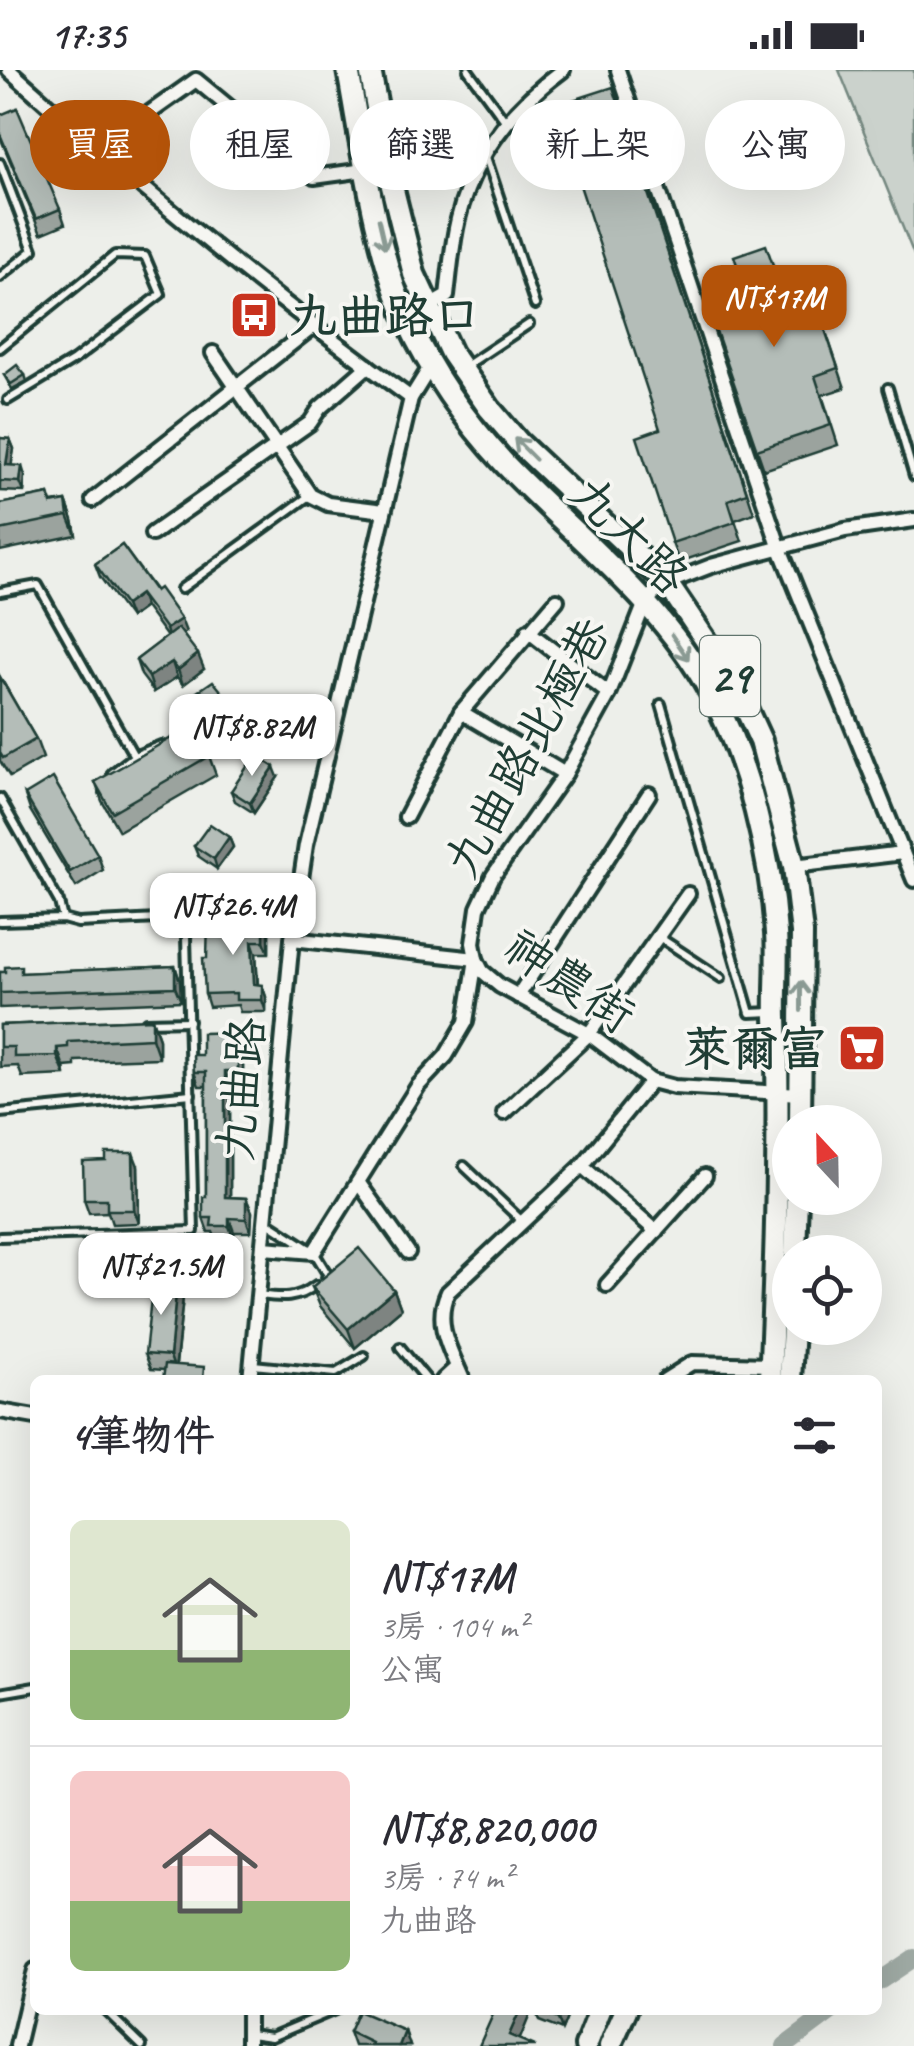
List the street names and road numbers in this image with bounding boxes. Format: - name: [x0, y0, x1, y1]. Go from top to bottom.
- street label: 九大路: [557, 463, 701, 607]
- street label: 九曲路北極巷: [431, 607, 623, 888]
- road number: 29: [700, 636, 760, 716]
- street label: 神農街: [493, 916, 646, 1046]
- street label: 九曲路: [205, 1015, 277, 1163]

